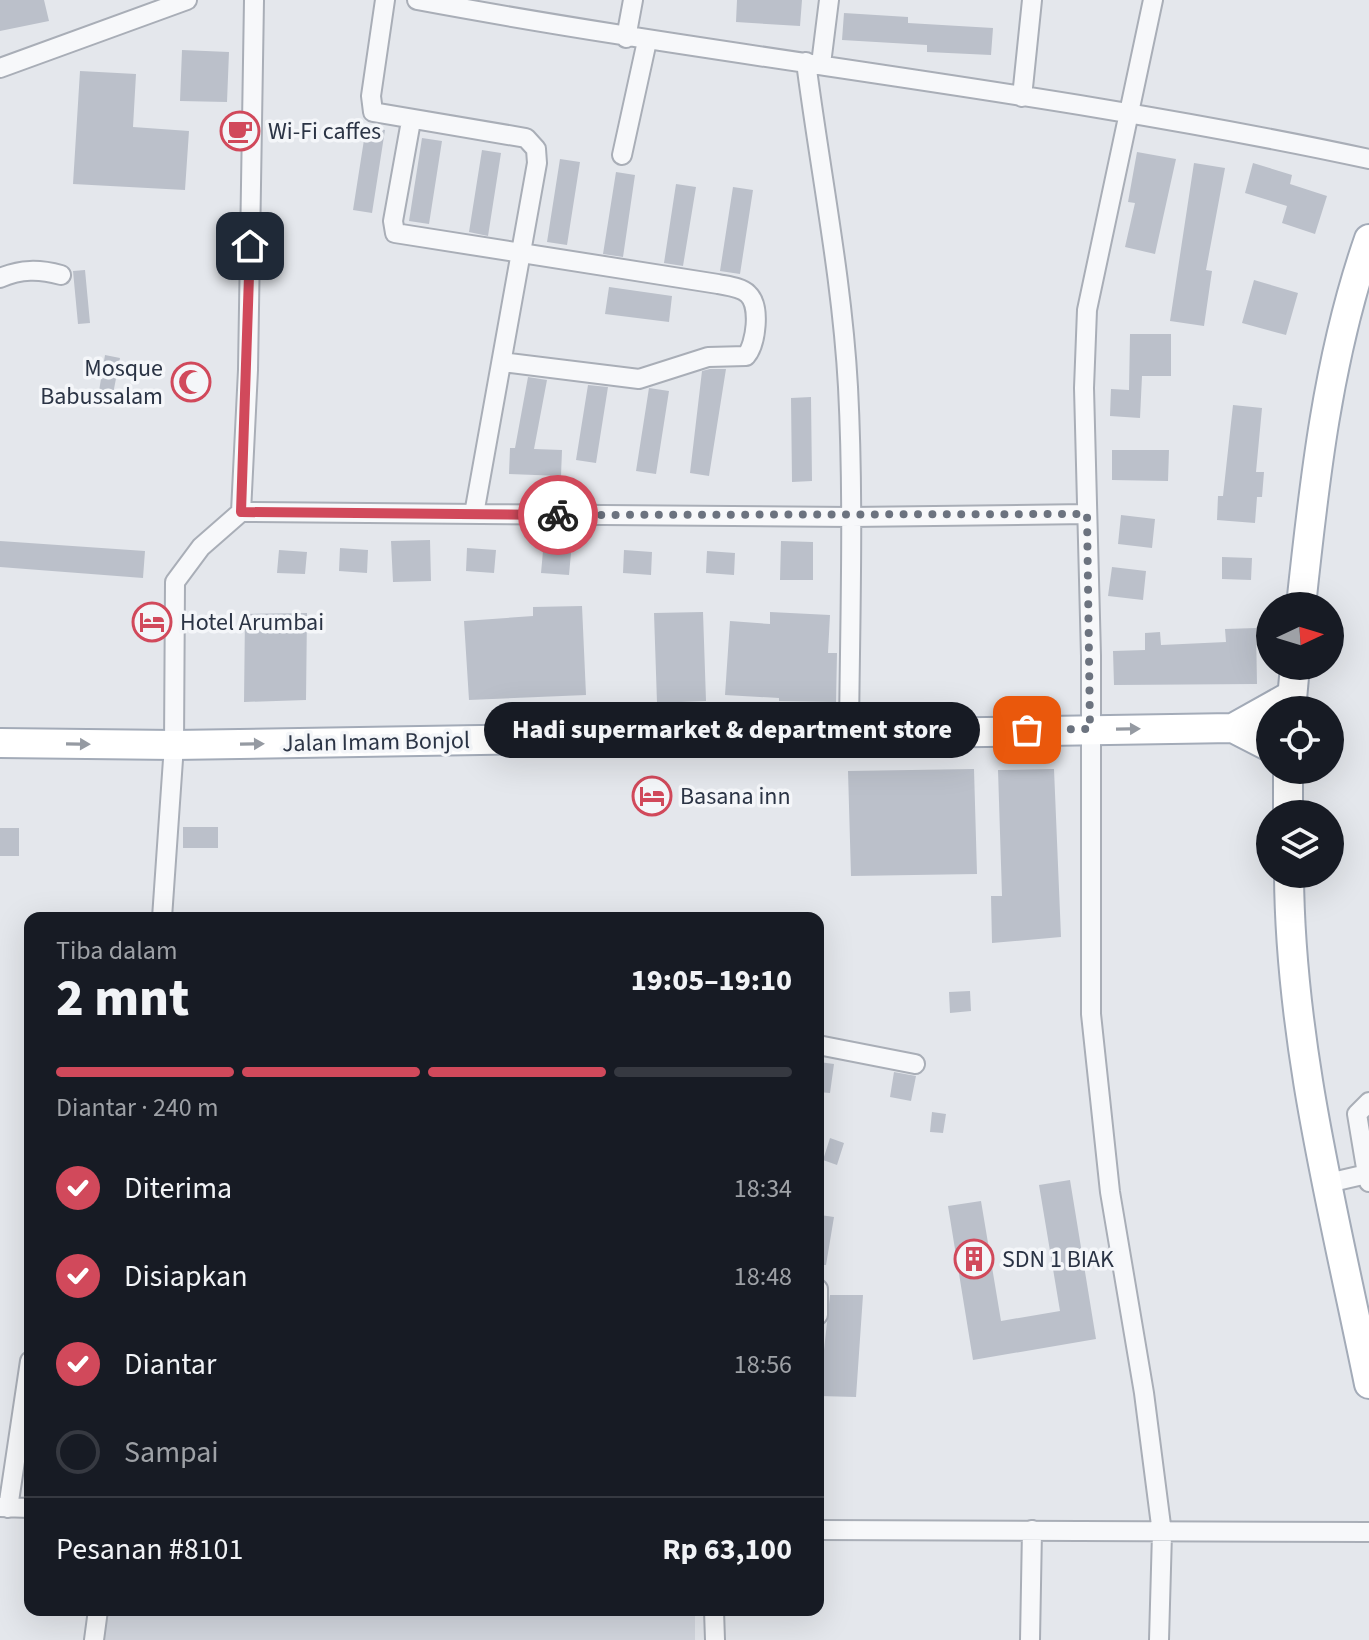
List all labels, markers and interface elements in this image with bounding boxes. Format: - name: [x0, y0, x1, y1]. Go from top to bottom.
- cafe icon: Wi-Fi caffes: [219, 110, 261, 152]
- place label: Wi-Fi caffes: [268, 114, 381, 149]
- pin: [216, 212, 284, 280]
- icon: home: [228, 224, 272, 268]
- place label: Mosque Babussalam: [40, 351, 163, 414]
- mosque icon: Mosque Babussalam: [170, 361, 212, 403]
- courier: [518, 475, 598, 555]
- icon: bike: [536, 493, 580, 537]
- north arrow: [1256, 592, 1344, 680]
- map controls: [1256, 592, 1344, 888]
- hotel icon: Hotel Arumbai: [131, 601, 173, 643]
- place label: Hotel Arumbai: [180, 605, 324, 640]
- pin: [993, 696, 1061, 764]
- button: locate: [1256, 696, 1344, 784]
- callout: Hadi supermarket & department store: [483, 702, 979, 758]
- icon: bag: [1005, 708, 1049, 752]
- text: Hadi supermarket & department store: [512, 711, 952, 748]
- street label: Jalan Imam Bonjol: [282, 723, 470, 761]
- one-way arrow: [1116, 723, 1141, 735]
- one-way arrow: [240, 737, 265, 750]
- one-way arrow: [66, 738, 91, 750]
- hotel icon: Basana inn: [631, 775, 673, 817]
- place label: Basana inn: [680, 779, 791, 814]
- button: layers: [1256, 800, 1344, 888]
- text: Tiba dalam: [56, 932, 177, 969]
- text: 19:05–19:10: [631, 959, 792, 1002]
- text: 2 mnt: [56, 962, 189, 1036]
- text: Diantar · 240 m: [56, 1089, 218, 1126]
- icon: check: [56, 1166, 100, 1210]
- text: Diterima: [124, 1167, 232, 1210]
- text: 18:34: [734, 1170, 792, 1207]
- building icon: SDN 1 BIAK: [953, 1238, 995, 1280]
- place label: SDN 1 BIAK: [1002, 1242, 1114, 1277]
- icon: check: [56, 1254, 100, 1298]
- text: Disiapkan: [124, 1255, 248, 1298]
- text: 18:48: [734, 1258, 792, 1295]
- icon: check: [56, 1342, 100, 1386]
- text: Diantar: [124, 1343, 216, 1386]
- text: 18:56: [734, 1346, 792, 1383]
- text: Sampai: [124, 1431, 219, 1474]
- text: Pesanan #8101: [56, 1528, 243, 1571]
- text: Rp 63,100: [662, 1528, 792, 1571]

